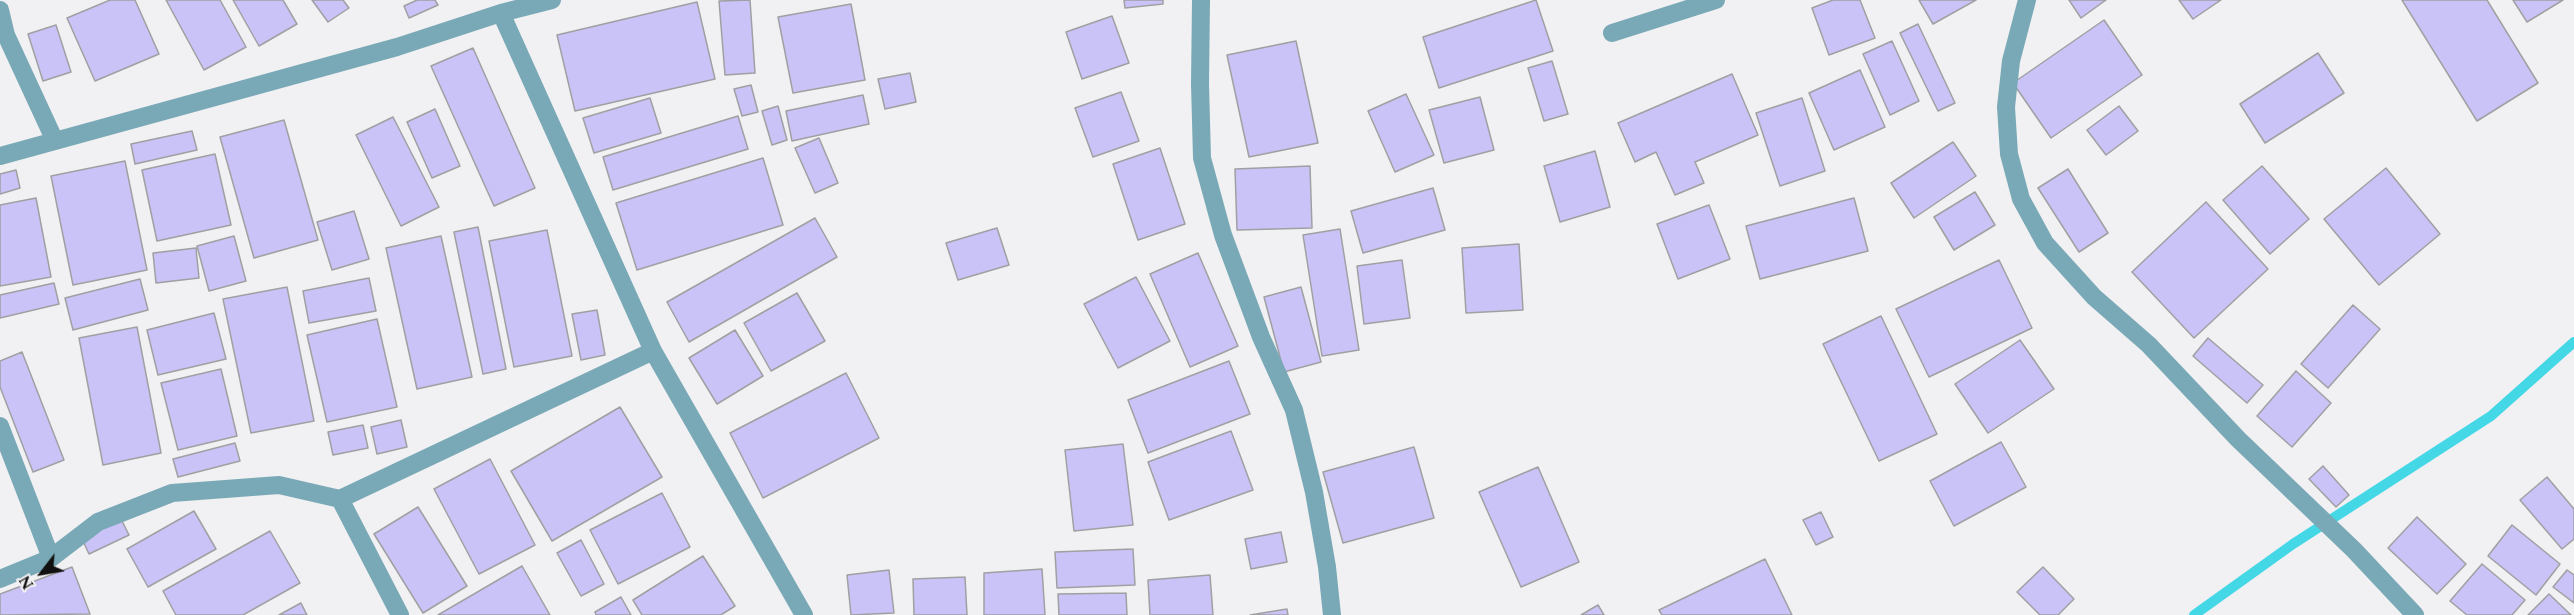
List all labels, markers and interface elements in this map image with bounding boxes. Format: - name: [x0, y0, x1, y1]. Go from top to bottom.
- north arrow: [12, 543, 72, 603]
- text: N: [13, 570, 40, 594]

